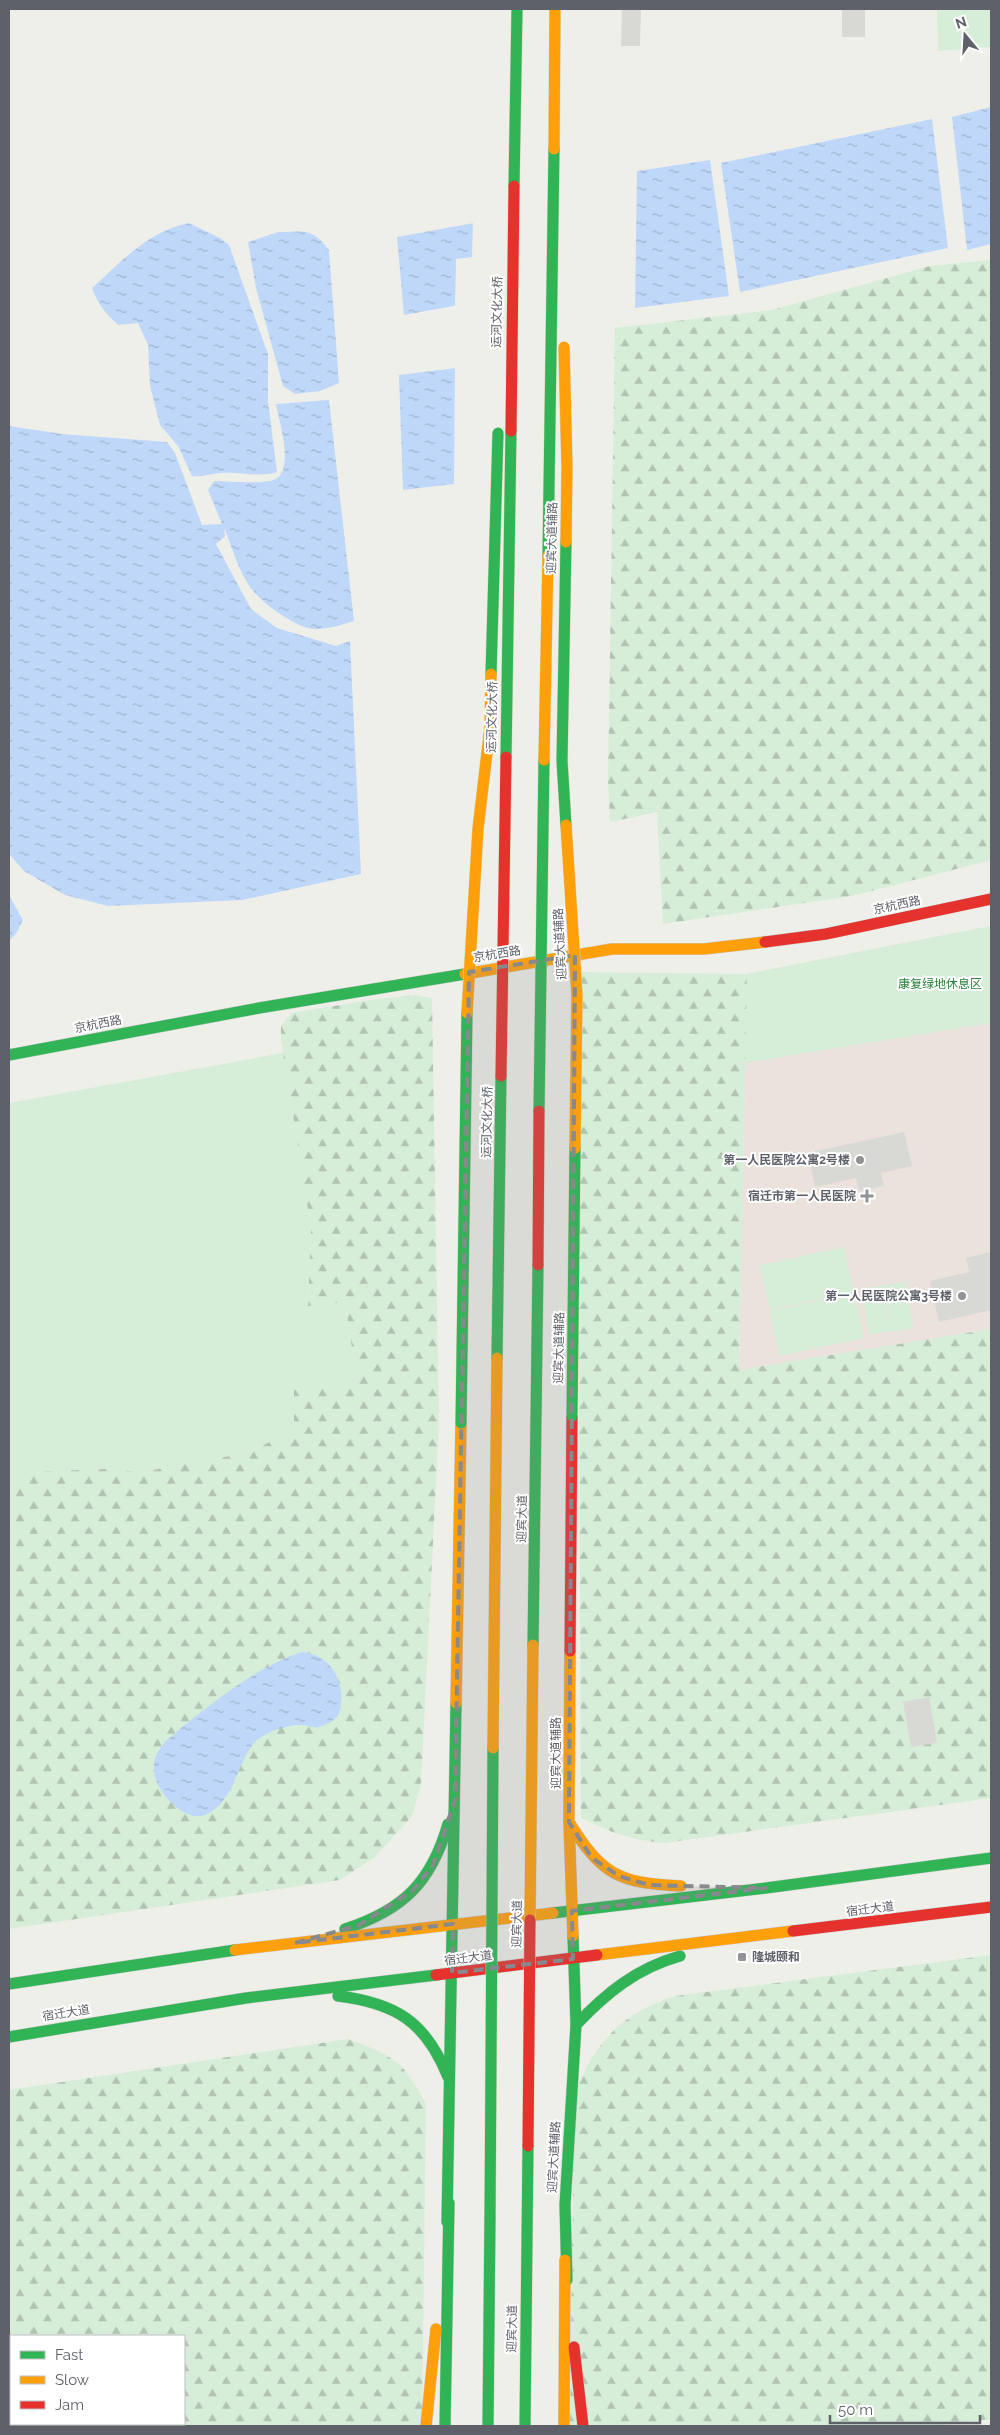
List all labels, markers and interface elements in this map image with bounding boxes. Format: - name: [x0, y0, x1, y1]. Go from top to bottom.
- north arrow: [940, 10, 990, 60]
- text: N: [953, 13, 969, 32]
- street label: 运河文化大桥: [489, 276, 505, 348]
- street label: 迎宾大道辅路: [544, 502, 560, 574]
- street label: 运河文化大桥: [484, 681, 500, 753]
- street label: 京杭西路: [872, 893, 922, 917]
- street label: 迎宾大道辅路: [551, 908, 569, 980]
- street label: 京杭西路: [472, 943, 522, 965]
- park label: 康复绿地休息区: [898, 977, 982, 991]
- street label: 京杭西路: [73, 1013, 123, 1035]
- street label: 运河文化大桥: [479, 1086, 495, 1158]
- place label: 第一人民医院公寓2号楼: [723, 1153, 850, 1167]
- marker: 第一人民医院公寓2号楼: [854, 1154, 866, 1166]
- place label: 宿迁市第一人民医院: [748, 1189, 856, 1203]
- marker: 宿迁市第一人民医院: [860, 1189, 874, 1203]
- place label: 第一人民医院公寓3号楼: [825, 1289, 952, 1303]
- marker: 第一人民医院公寓3号楼: [956, 1290, 968, 1302]
- street label: 迎宾大道辅路: [551, 1312, 567, 1384]
- street label: 迎宾大道: [515, 1495, 529, 1543]
- street label: 迎宾大道辅路: [549, 1717, 563, 1789]
- street label: 宿迁大道: [845, 1899, 895, 1919]
- street label: 迎宾大道: [510, 1900, 524, 1948]
- street label: 宿迁大道: [443, 1948, 493, 1968]
- place label: 隆城颐和: [752, 1950, 800, 1964]
- marker: 隆城颐和: [736, 1951, 748, 1963]
- street label: 宿迁大道: [41, 2002, 91, 2024]
- street label: 迎宾大道辅路: [545, 2121, 563, 2193]
- street label: 迎宾大道: [505, 2305, 519, 2353]
- legend: [10, 2335, 185, 2425]
- text: Fast: [55, 2346, 83, 2364]
- text: Slow: [55, 2371, 89, 2389]
- scale bar: [830, 2392, 980, 2424]
- text: Jam: [55, 2396, 84, 2414]
- text: 50 m: [838, 2401, 873, 2419]

